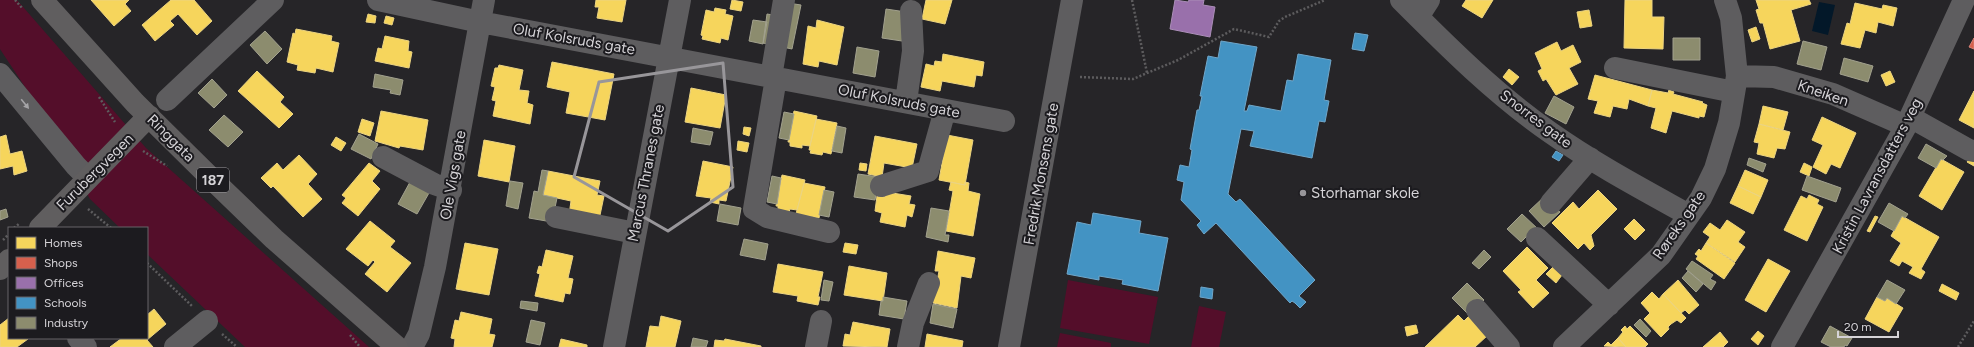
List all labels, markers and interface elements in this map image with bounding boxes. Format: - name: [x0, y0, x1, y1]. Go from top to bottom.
- street label: Oluf Kolsruds gate: [511, 19, 637, 59]
- street label: Kneiken: [1795, 76, 1851, 110]
- street label: Oluf Kolsruds gate: [837, 80, 961, 122]
- street label: Snorres gate: [1496, 86, 1576, 152]
- street label: Kristin Lavransdatters veg: [1828, 95, 1926, 257]
- one-way arrow: [20, 98, 29, 109]
- street label: Fredrik Monsens gate: [1020, 102, 1062, 246]
- street label: Marcus Thranes gate: [624, 103, 668, 243]
- street label: Ringgata: [143, 110, 199, 166]
- street label: Ole Vigs gate: [436, 129, 470, 221]
- street label: Furubergvegen: [53, 130, 137, 214]
- road number: 187: [197, 168, 229, 192]
- place label: Storhamar skole: [1311, 184, 1419, 202]
- street label: Røreks gate: [1649, 187, 1709, 263]
- marker: Storhamar skole: [1298, 188, 1308, 198]
- legend: [8, 227, 148, 339]
- text: Homes: [44, 236, 83, 250]
- text: Shops: [44, 256, 78, 270]
- text: Offices: [44, 276, 84, 290]
- text: Schools: [44, 296, 87, 310]
- scale bar: [1838, 313, 1898, 339]
- text: Industry: [44, 316, 89, 330]
- text: 20 m: [1844, 320, 1872, 334]

